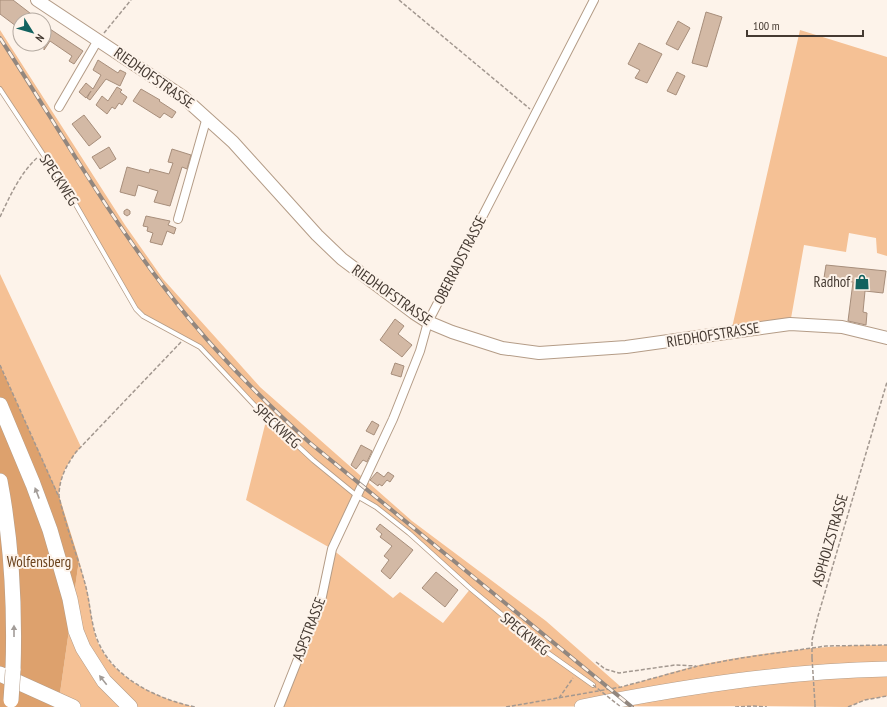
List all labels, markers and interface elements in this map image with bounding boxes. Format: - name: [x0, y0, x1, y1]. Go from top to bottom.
- north arrow: [12, 12, 52, 52]
- scale bar: [747, 12, 863, 38]
- text: 100 m: [753, 18, 780, 33]
- text: N: [33, 31, 47, 45]
- street label: RIEDHOFSTRASSE: [110, 43, 198, 112]
- street label: SPECKWEG: [36, 150, 83, 209]
- street label: OBERRADSTRASSE: [429, 212, 490, 307]
- street label: RIEDHOFSTRASSE: [348, 260, 436, 329]
- place label: Radhof: [814, 272, 851, 291]
- shop icon: Radhof: [853, 273, 871, 291]
- street label: RIEDHOFSTRASSE: [665, 318, 761, 351]
- street label: SPECKWEG: [250, 399, 305, 452]
- one-way arrow: [33, 487, 39, 499]
- street label: ASPHOLZSTRASSE: [807, 492, 852, 588]
- park label: Wolfensberg: [7, 552, 71, 571]
- street label: ASPSTRASSE: [288, 594, 329, 663]
- street label: SPECKWEG: [497, 608, 554, 659]
- one-way arrow: [11, 624, 17, 637]
- one-way arrow: [98, 674, 107, 685]

